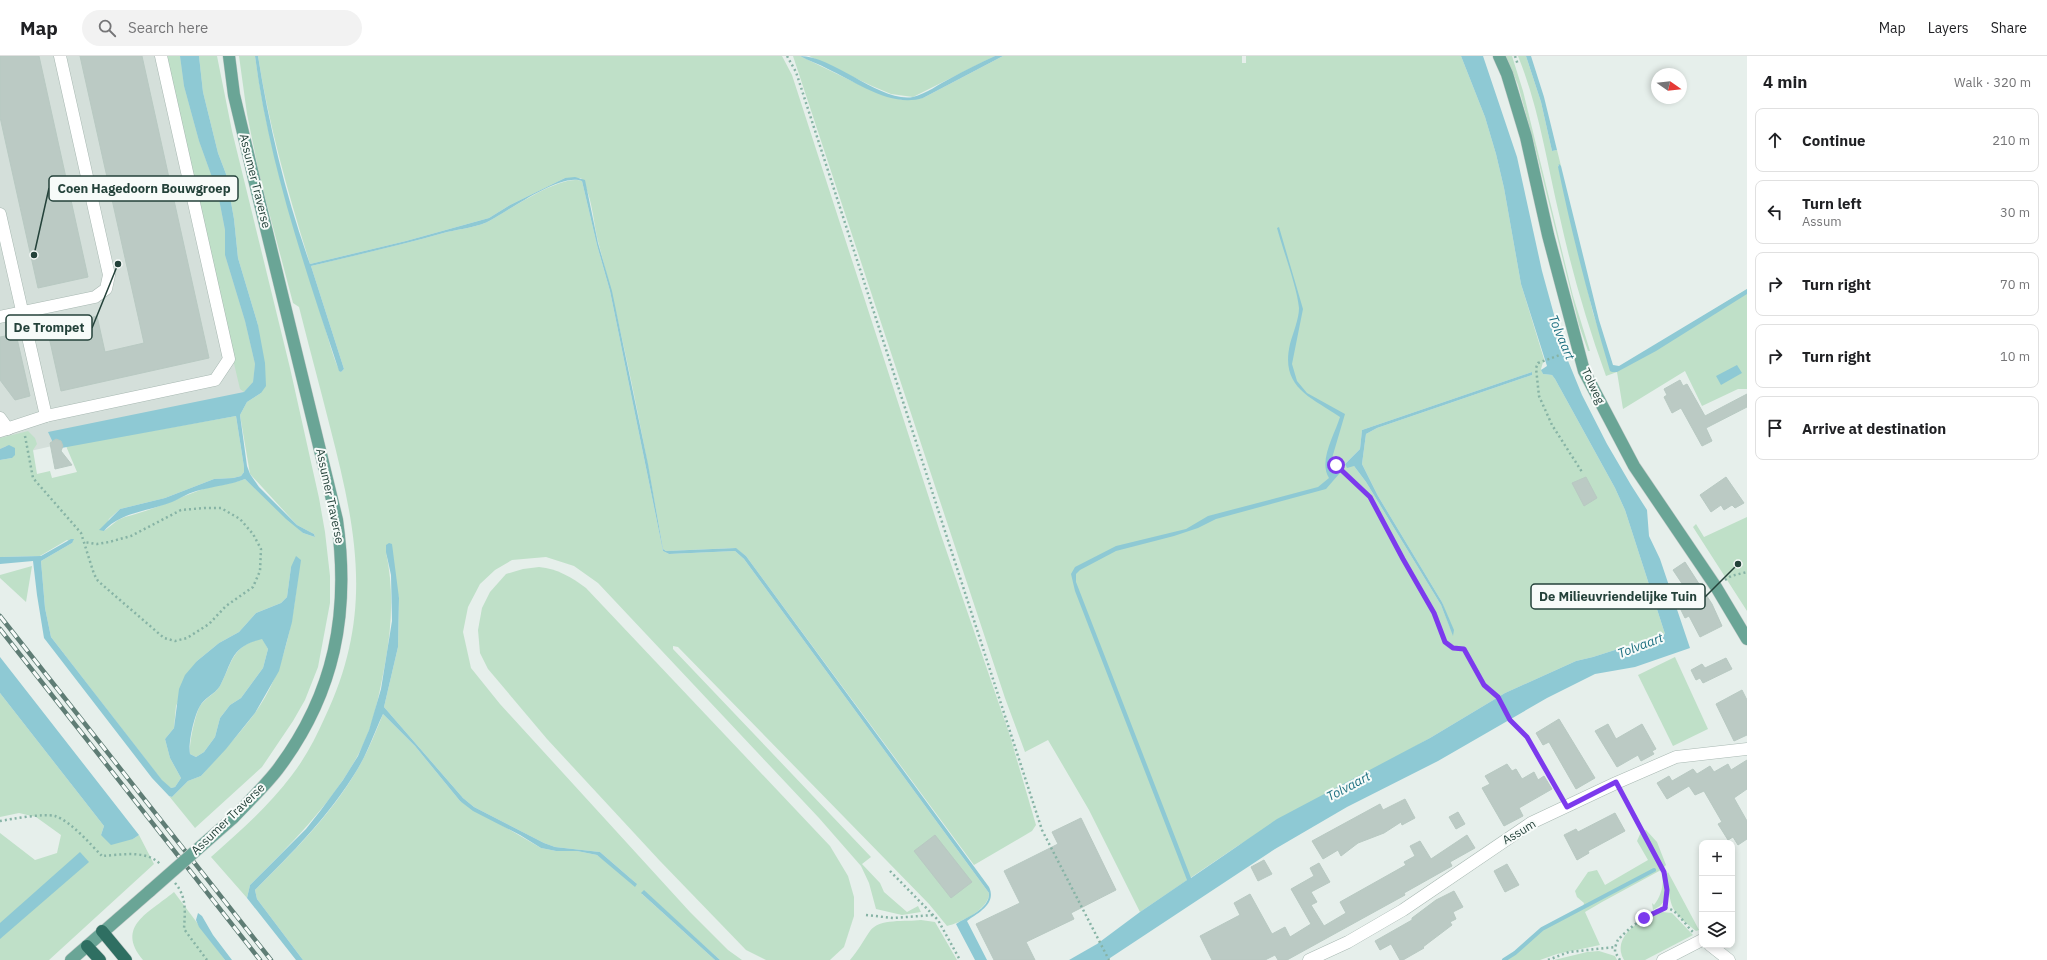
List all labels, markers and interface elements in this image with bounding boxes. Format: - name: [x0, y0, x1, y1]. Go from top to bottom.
- search box: [82, 10, 362, 46]
- text: Map: [20, 16, 58, 40]
- icon: search: [96, 17, 118, 39]
- text: Search here: [128, 18, 208, 37]
- text: Map: [1879, 19, 1906, 37]
- text: Layers: [1928, 19, 1969, 37]
- text: Share: [1991, 19, 2027, 37]
- north arrow: [1651, 68, 1687, 104]
- text: 4 min: [1763, 71, 1807, 93]
- text: Walk · 320 m: [1954, 74, 2031, 91]
- icon: ahead: [1764, 129, 1786, 151]
- text: Continue: [1802, 131, 1866, 150]
- street label: Assumer Traverse: [237, 132, 275, 230]
- text: 210 m: [1992, 132, 2030, 149]
- callout: Coen Hagedoorn Bouwgroep: [49, 176, 238, 201]
- text: Coen Hagedoorn Bouwgroep: [57, 180, 231, 197]
- text: Turn left: [1802, 194, 1862, 213]
- icon: left: [1764, 201, 1786, 223]
- text: 30 m: [2000, 204, 2030, 221]
- text: Assum: [1802, 213, 1842, 230]
- icon: right: [1764, 273, 1786, 295]
- text: Turn right: [1802, 275, 1871, 294]
- text: 70 m: [2000, 276, 2030, 293]
- water label: Tolvaart: [1544, 312, 1579, 363]
- callout: De Trompet: [6, 315, 92, 340]
- text: De Trompet: [14, 319, 84, 336]
- icon: right: [1764, 345, 1786, 367]
- text: Turn right: [1802, 347, 1871, 366]
- text: 10 m: [2000, 348, 2030, 365]
- street label: Tolweg: [1579, 365, 1609, 407]
- icon: arrive: [1764, 417, 1786, 439]
- text: Arrive at destination: [1802, 419, 1946, 438]
- street label: Assumer Traverse: [313, 447, 348, 545]
- route start: [1327, 456, 1345, 474]
- callout: De Milieuvriendelijke Tuin: [1531, 584, 1705, 609]
- text: De Milieuvriendelijke Tuin: [1539, 588, 1697, 605]
- water label: Tolvaart: [1615, 629, 1666, 662]
- water label: Tolvaart: [1323, 767, 1374, 805]
- street label: Assumer Traverse: [188, 779, 268, 858]
- street label: Assum: [1499, 816, 1538, 847]
- map controls: [1699, 840, 1735, 948]
- button: +: [1699, 840, 1735, 876]
- button: −: [1699, 876, 1735, 912]
- route end: [1635, 909, 1653, 927]
- button: layers: [1699, 912, 1735, 948]

